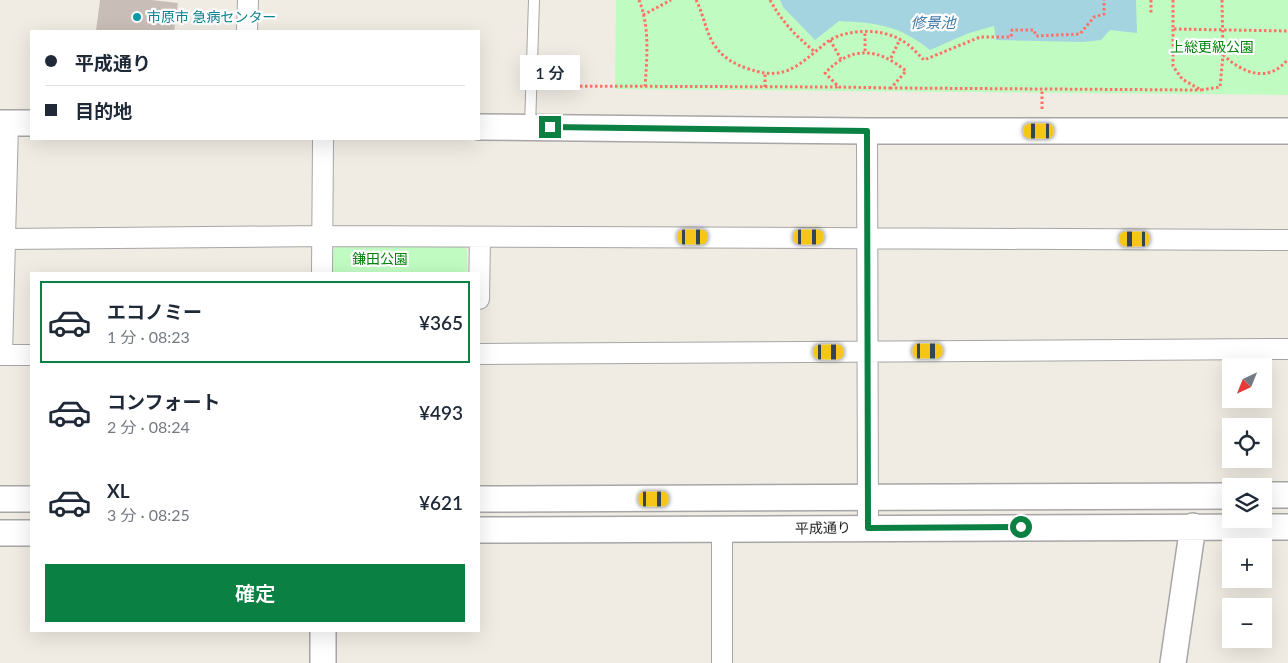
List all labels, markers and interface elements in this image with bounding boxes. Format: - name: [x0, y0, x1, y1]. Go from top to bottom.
- place label: 市原市 急病センター: [147, 8, 277, 25]
- marker: 市原市 急病センター: [131, 11, 143, 23]
- water label: 修景池: [910, 13, 957, 31]
- park label: 上総更級公園: [1170, 38, 1254, 55]
- text: 平成通り: [75, 51, 151, 74]
- callout: 1 分: [520, 54, 580, 90]
- text: 1 分: [535, 63, 565, 82]
- text: 目的地: [75, 99, 132, 122]
- route end: [539, 116, 561, 138]
- car: [1024, 124, 1054, 139]
- car: [678, 230, 708, 245]
- car: [794, 230, 824, 245]
- car: [1120, 232, 1150, 247]
- park label: 鎌田公園: [352, 250, 408, 267]
- icon: car: [47, 300, 92, 345]
- text: エコノミー: [107, 300, 202, 323]
- text: ¥365: [419, 311, 463, 334]
- text: 1 分 · 08:23: [107, 327, 190, 346]
- car: [913, 344, 943, 359]
- car: [814, 345, 844, 360]
- north arrow: [1222, 358, 1272, 408]
- map controls: [1222, 358, 1272, 648]
- icon: car: [47, 390, 92, 435]
- text: コンフォート: [107, 390, 220, 413]
- text: ¥493: [419, 401, 463, 424]
- text: 2 分 · 08:24: [107, 417, 190, 436]
- button: locate: [1222, 418, 1272, 468]
- button: layers: [1222, 478, 1272, 528]
- text: XL: [107, 479, 130, 502]
- icon: car: [47, 480, 92, 525]
- text: ¥621: [419, 491, 463, 514]
- car: [639, 492, 669, 507]
- text: 3 分 · 08:25: [107, 505, 190, 524]
- route start: [1010, 516, 1032, 538]
- street label: 平成通り: [795, 519, 851, 536]
- button: +: [1222, 538, 1272, 588]
- button: 確定: [45, 564, 465, 622]
- button: −: [1222, 598, 1272, 648]

